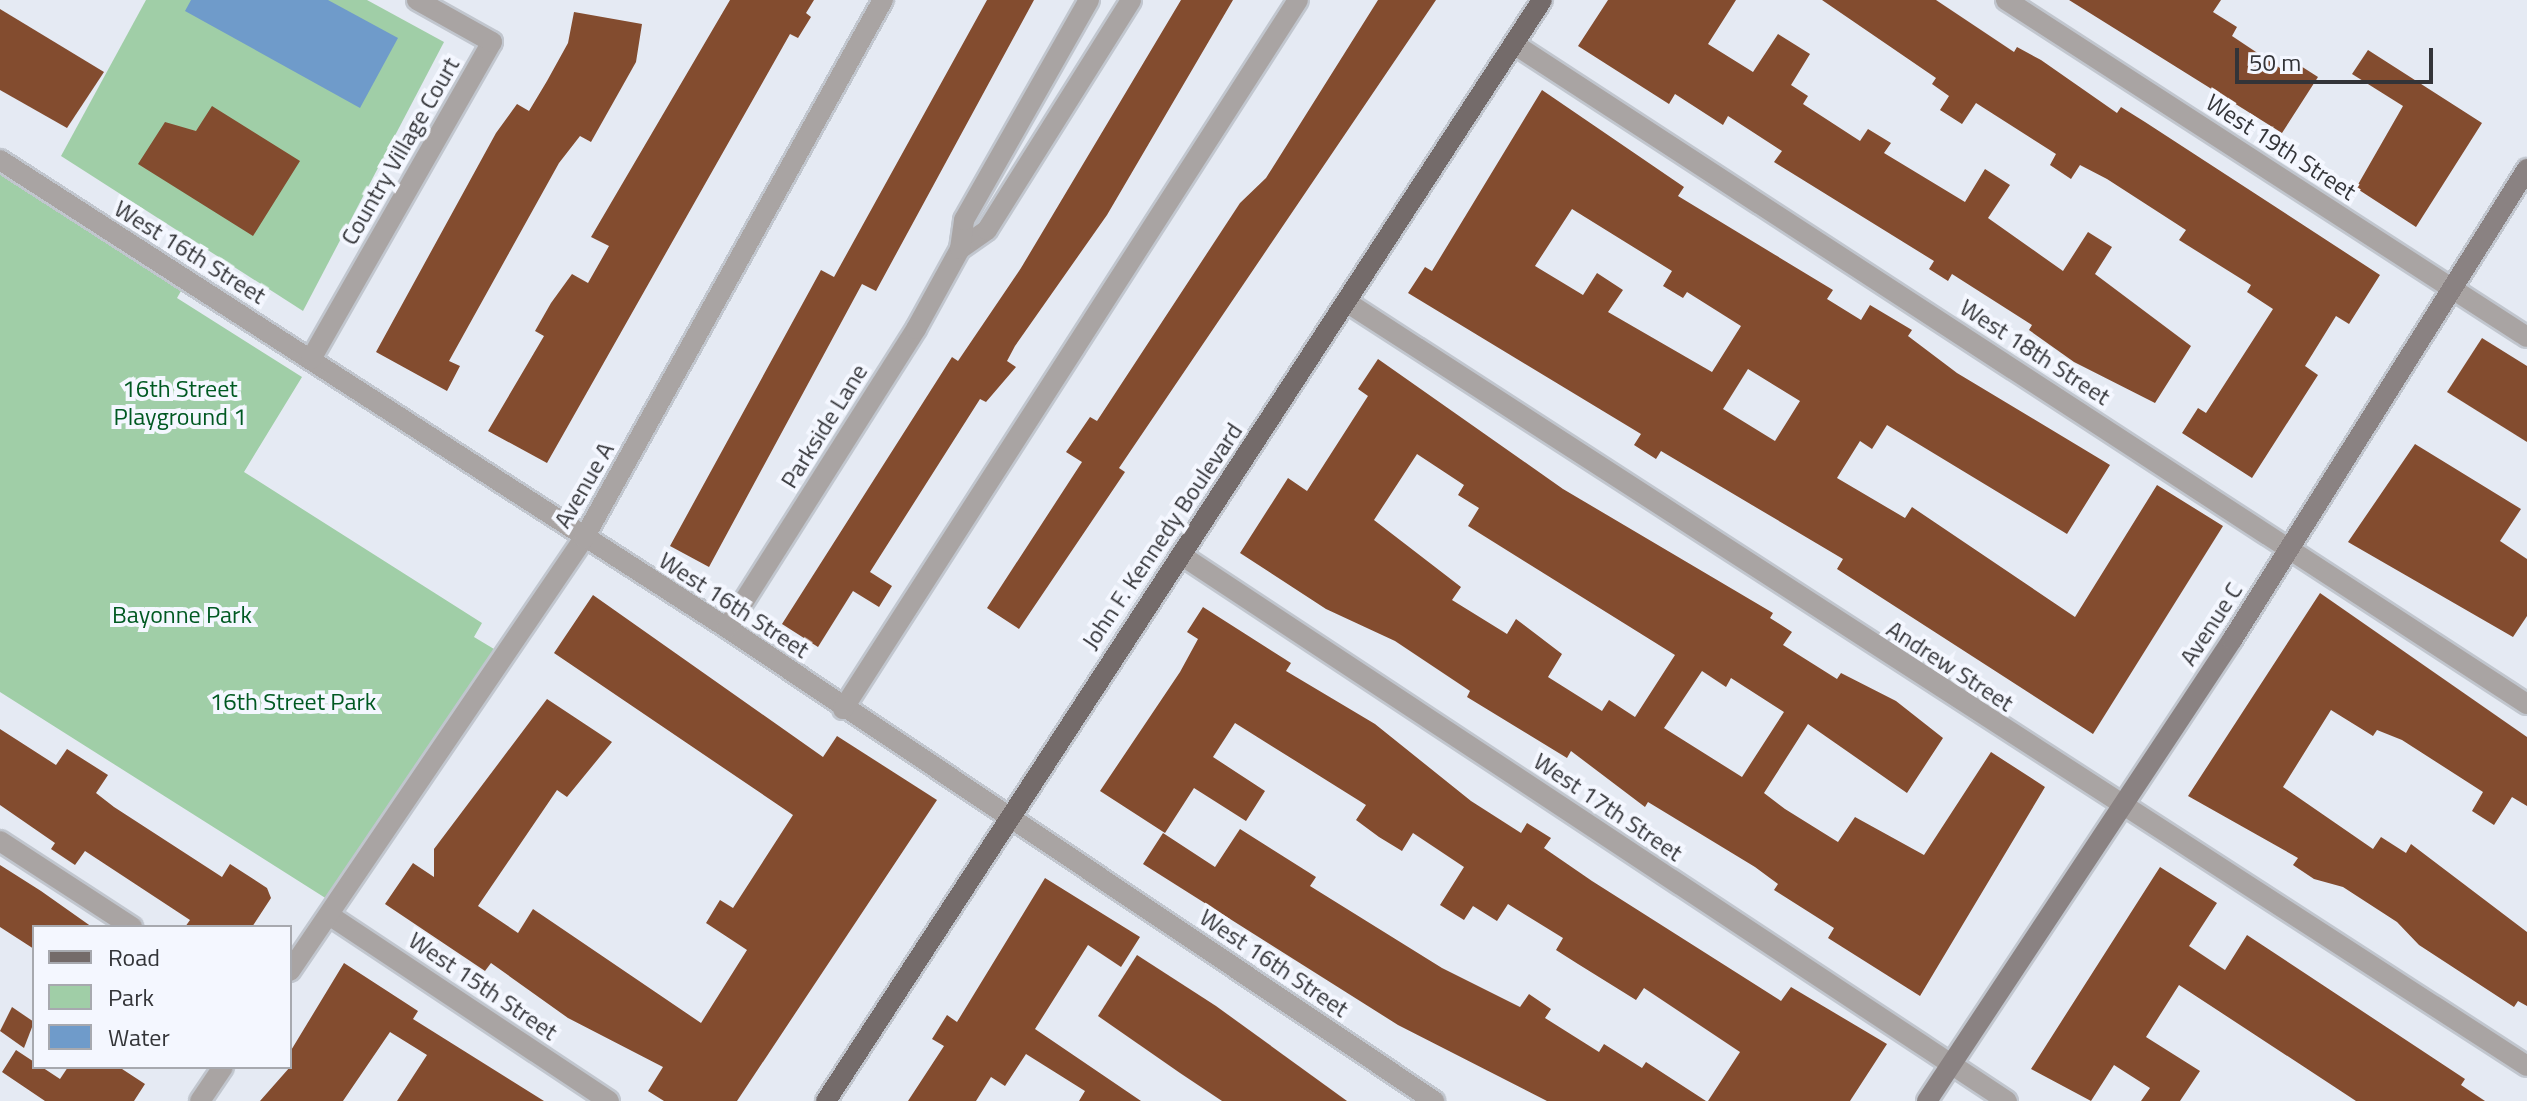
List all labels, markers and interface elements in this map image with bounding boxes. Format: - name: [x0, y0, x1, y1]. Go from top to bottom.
- scale bar: [2239, 32, 2437, 82]
- text: 50 m: [2249, 44, 2301, 80]
- street label: Country Village Court: [335, 52, 465, 250]
- street label: West 19th Street: [2201, 88, 2361, 206]
- street label: West 16th Street: [109, 194, 271, 310]
- street label: West 18th Street: [1955, 293, 2115, 411]
- street label: Parkside Lane: [774, 359, 874, 493]
- park label: 16th Street Playground 1: [113, 375, 247, 431]
- street label: John F. Kennedy Boulevard: [1076, 417, 1248, 655]
- street label: Avenue A: [548, 437, 620, 533]
- street label: West 16th Street: [654, 546, 814, 664]
- street label: Avenue C: [2173, 577, 2249, 671]
- park label: Bayonne Park: [112, 601, 252, 629]
- street label: Andrew Street: [1881, 614, 2019, 718]
- park label: 16th Street Park: [210, 688, 376, 716]
- street label: West 17th Street: [1528, 747, 1688, 867]
- street label: West 16th Street: [1194, 903, 1354, 1023]
- legend: [32, 925, 292, 1069]
- street label: West 15th Street: [403, 926, 563, 1046]
- text: Road: [108, 939, 160, 975]
- text: Park: [108, 979, 154, 1015]
- text: Water: [108, 1019, 170, 1055]

